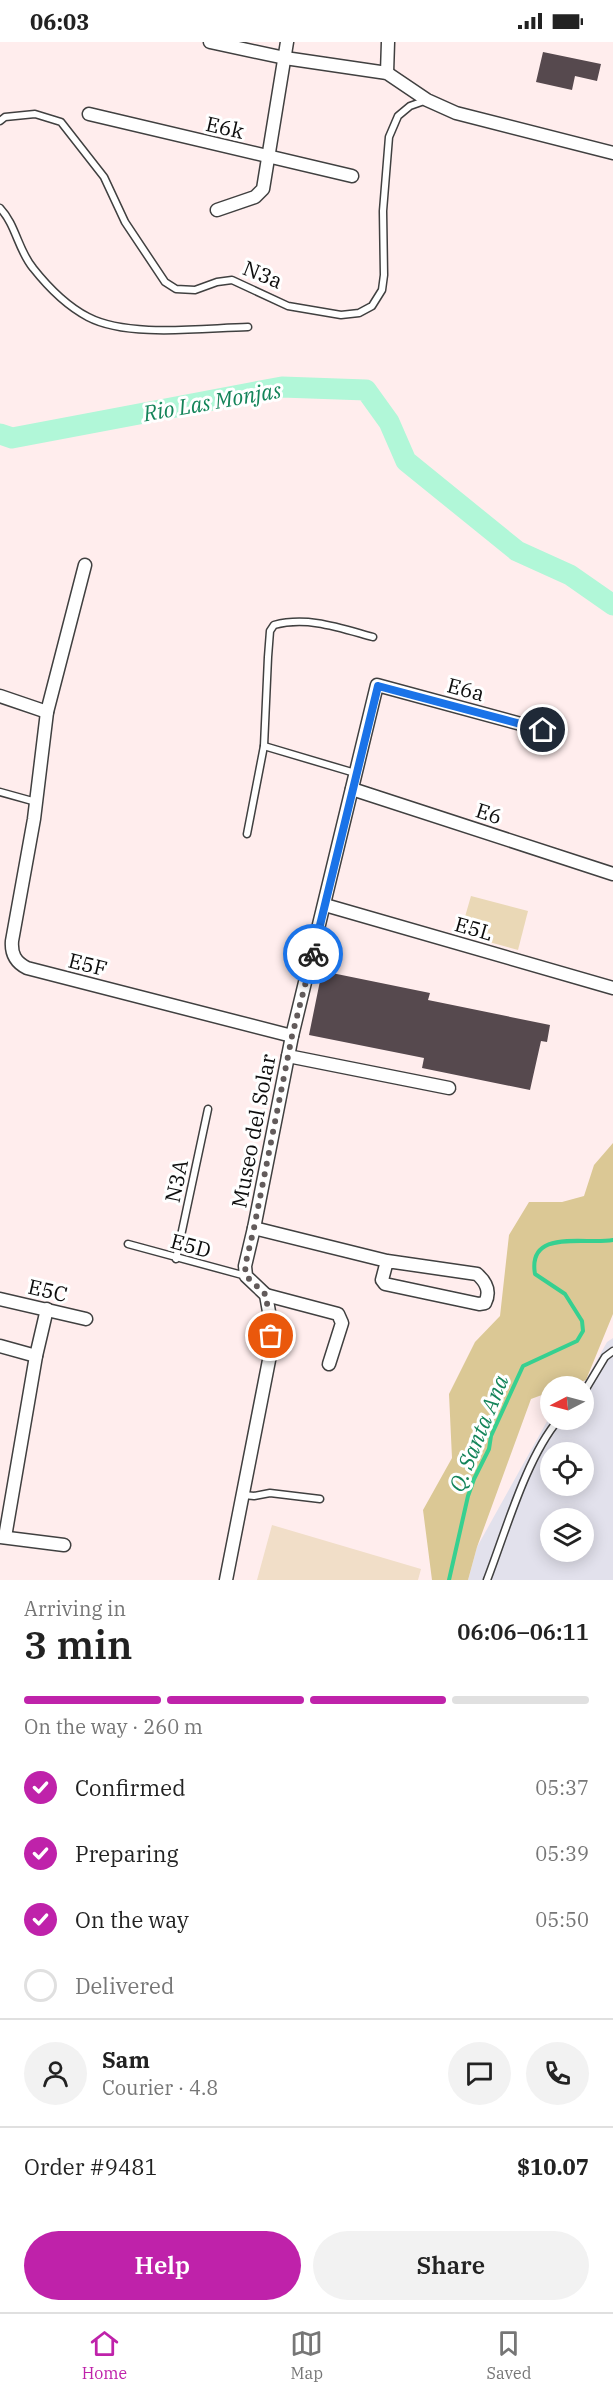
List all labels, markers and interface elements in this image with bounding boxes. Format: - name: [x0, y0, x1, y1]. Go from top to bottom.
- text: 06:03: [30, 7, 89, 36]
- street label: E6k: [203, 109, 248, 145]
- street label: N3a: [239, 253, 287, 295]
- water label: Rio Las Monjas: [140, 374, 284, 428]
- street label: E6a: [444, 671, 488, 707]
- pin: [517, 704, 568, 755]
- icon: home: [526, 713, 559, 746]
- street label: E6: [472, 796, 506, 830]
- street label: E5L: [452, 909, 496, 947]
- courier: [283, 924, 343, 984]
- icon: bike: [297, 938, 330, 971]
- street label: E5F: [66, 946, 110, 982]
- street label: Museo del Solar: [224, 1051, 282, 1210]
- street label: N3A: [158, 1156, 194, 1205]
- street label: E5D: [168, 1226, 214, 1264]
- street label: E5C: [26, 1272, 70, 1308]
- pin: [245, 1310, 296, 1361]
- icon: bag: [254, 1319, 287, 1352]
- water label: Q. Santa Ana: [441, 1370, 515, 1496]
- north arrow: [540, 1376, 594, 1430]
- map controls: [540, 1376, 594, 1562]
- button: locate: [540, 1442, 594, 1496]
- button: layers: [540, 1508, 594, 1562]
- text: Arriving in: [24, 1595, 126, 1622]
- text: 06:06–06:11: [457, 1617, 589, 1646]
- text: 3 min: [24, 1619, 132, 1670]
- text: On the way · 260 m: [24, 1713, 203, 1740]
- icon: check: [24, 1771, 57, 1804]
- text: Confirmed: [75, 1773, 186, 1802]
- text: 05:37: [535, 1774, 589, 1801]
- icon: check: [24, 1837, 57, 1870]
- text: Preparing: [75, 1839, 179, 1868]
- text: 05:39: [535, 1840, 589, 1867]
- icon: check: [24, 1903, 57, 1936]
- text: On the way: [75, 1905, 189, 1934]
- text: 05:50: [535, 1906, 589, 1933]
- text: Delivered: [75, 1971, 174, 2000]
- button: person: [24, 2042, 87, 2105]
- button: chat: [448, 2042, 511, 2105]
- button: phone: [526, 2042, 589, 2105]
- text: Sam: [102, 2045, 150, 2074]
- text: Courier · 4.8: [102, 2074, 218, 2101]
- text: Order #9481: [24, 2152, 158, 2181]
- text: $10.07: [517, 2152, 589, 2181]
- button: Help: [24, 2231, 301, 2300]
- button: Share: [313, 2231, 589, 2300]
- tab: Home: [82, 2327, 127, 2383]
- tab: Map: [290, 2327, 323, 2383]
- tab: Saved: [487, 2327, 531, 2383]

